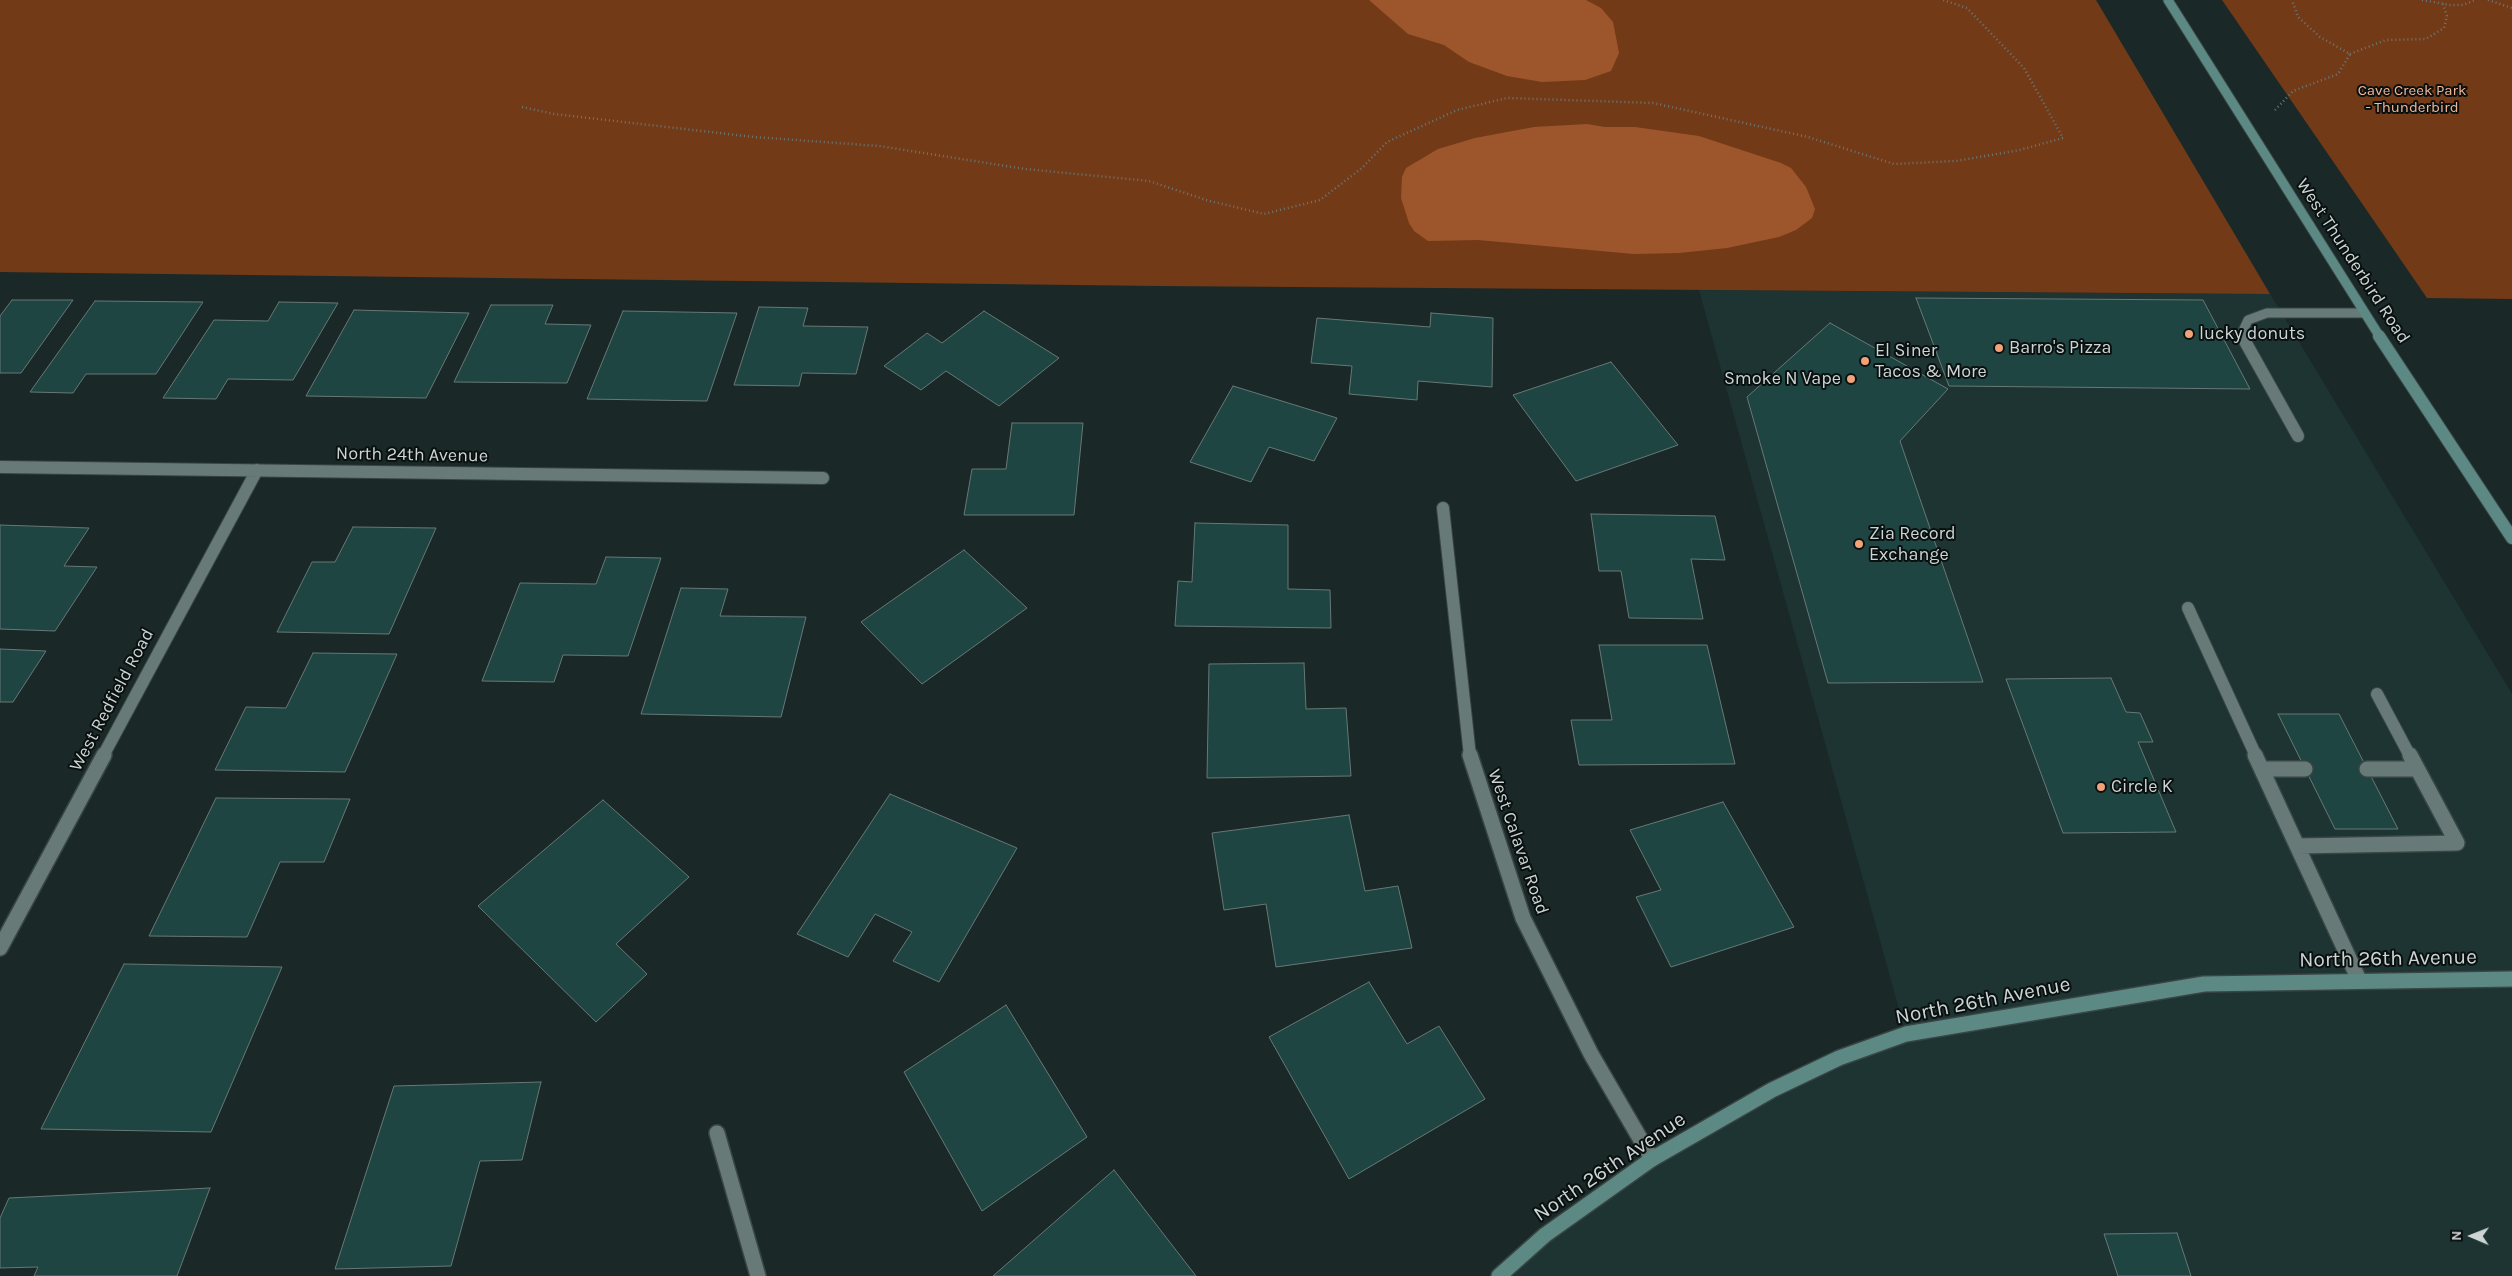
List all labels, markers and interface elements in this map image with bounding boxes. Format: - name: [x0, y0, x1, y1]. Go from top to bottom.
- park label: Cave Creek Park - Thunderbird: [2358, 82, 2466, 117]
- street label: West Thunderbird Road: [2292, 175, 2414, 347]
- place label: lucky donuts: [2199, 323, 2305, 345]
- marker: lucky donuts: [2183, 328, 2195, 340]
- place label: Barro's Pizza: [2009, 337, 2111, 359]
- place label: El Siner Tacos & More: [1875, 340, 1987, 382]
- marker: Barro's Pizza: [1993, 342, 2005, 354]
- marker: El Siner Tacos & More: [1859, 355, 1871, 367]
- place label: Smoke N Vape: [1724, 368, 1841, 390]
- marker: Smoke N Vape: [1845, 373, 1857, 385]
- street label: North 24th Avenue: [336, 443, 488, 467]
- place label: Zia Record Exchange: [1869, 523, 1956, 566]
- marker: Zia Record Exchange: [1853, 538, 1865, 550]
- street label: West Redfield Road: [65, 625, 159, 775]
- street label: West Calavar Road: [1483, 766, 1553, 918]
- place label: Circle K: [2111, 776, 2173, 798]
- marker: Circle K: [2095, 781, 2107, 793]
- street label: North 26th Avenue: [2299, 945, 2477, 973]
- street label: North 26th Avenue: [1893, 972, 2073, 1030]
- street label: North 26th Avenue: [1529, 1107, 1691, 1227]
- north arrow: [2447, 1211, 2497, 1261]
- text: N: [2448, 1231, 2465, 1241]

